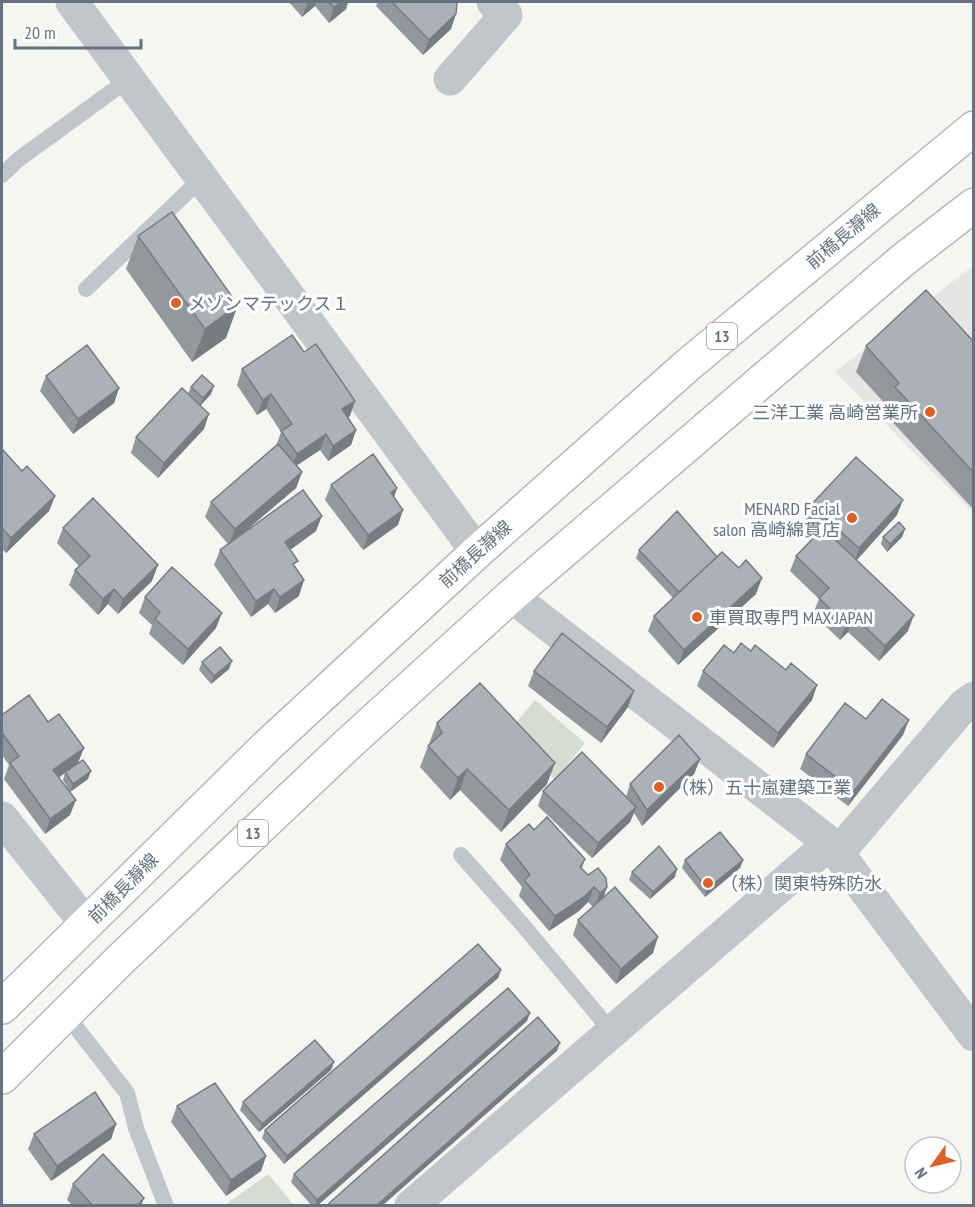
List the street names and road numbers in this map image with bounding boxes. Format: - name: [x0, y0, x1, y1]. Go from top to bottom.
- street label: 前橋長瀞線: [801, 198, 885, 274]
- road number: 13: [707, 323, 737, 349]
- street label: 前橋長瀞線: [434, 515, 516, 593]
- road number: 13: [238, 820, 268, 846]
- street label: 前橋長瀞線: [83, 848, 163, 928]

